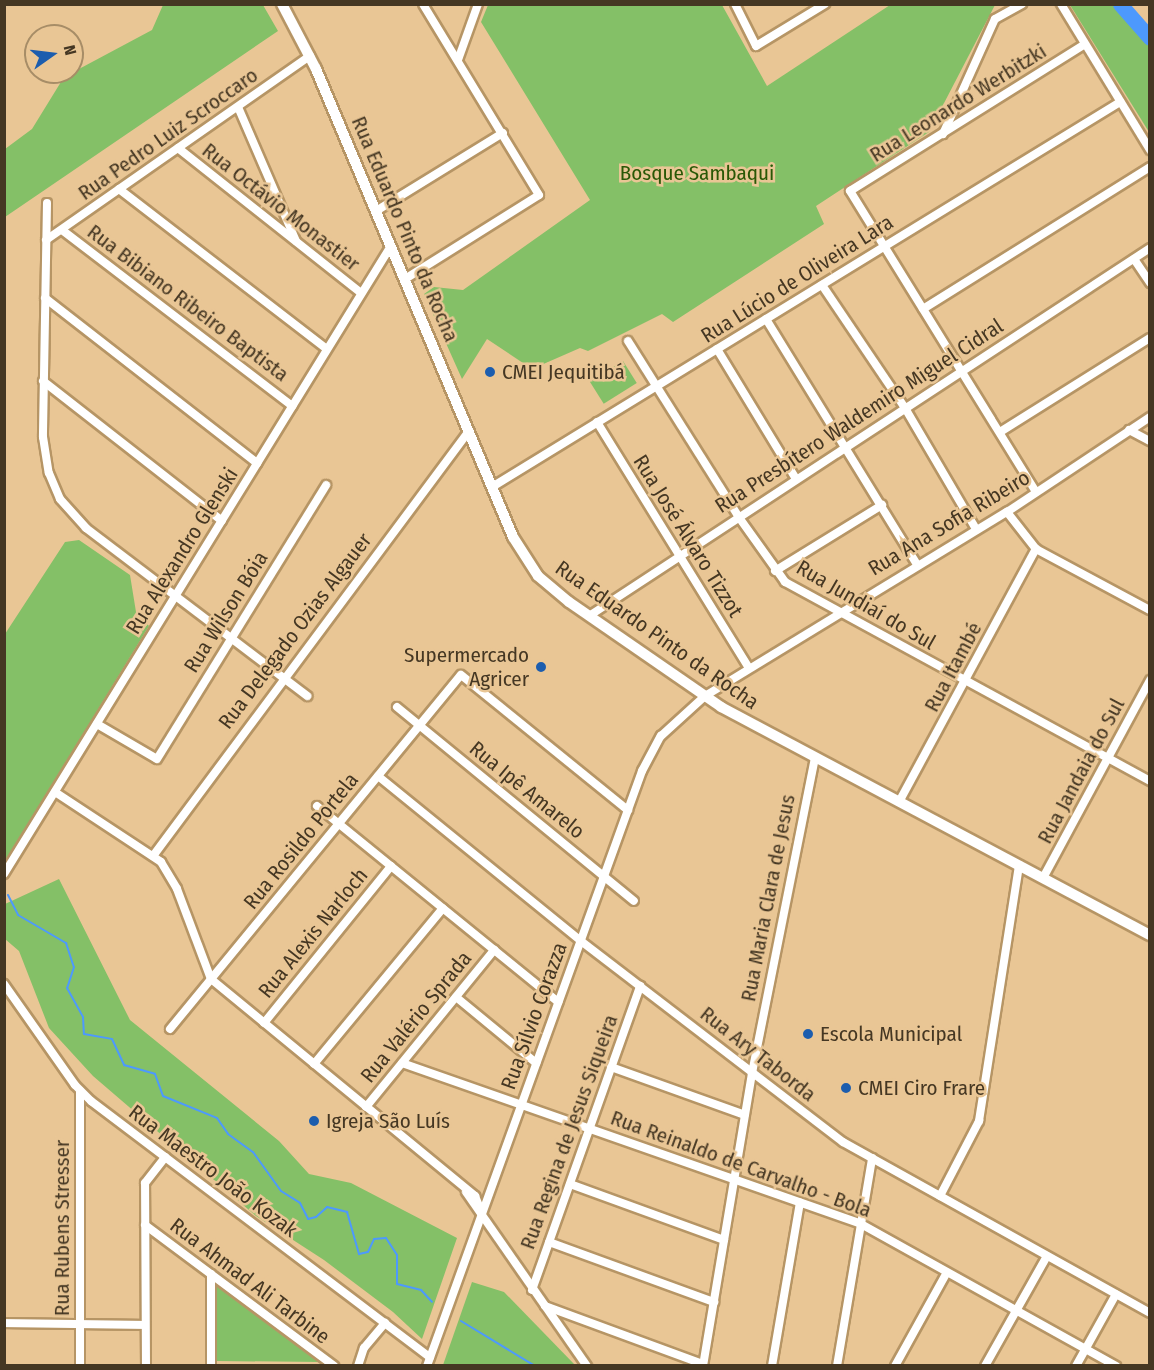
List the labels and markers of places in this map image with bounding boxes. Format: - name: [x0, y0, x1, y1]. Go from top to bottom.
- place label: CMEI Jequitibá: [502, 359, 625, 385]
- marker: CMEI Jequitibá: [483, 365, 497, 379]
- place label: Supermercado Agricer: [404, 642, 529, 692]
- marker: Supermercado Agricer: [534, 660, 548, 674]
- place label: Escola Municipal: [820, 1021, 962, 1047]
- marker: Escola Municipal: [801, 1027, 815, 1041]
- place label: CMEI Ciro Frare: [858, 1075, 985, 1101]
- marker: CMEI Ciro Frare: [839, 1081, 853, 1095]
- place label: Igreja São Luís: [326, 1108, 450, 1134]
- marker: Igreja São Luís: [307, 1114, 321, 1128]

